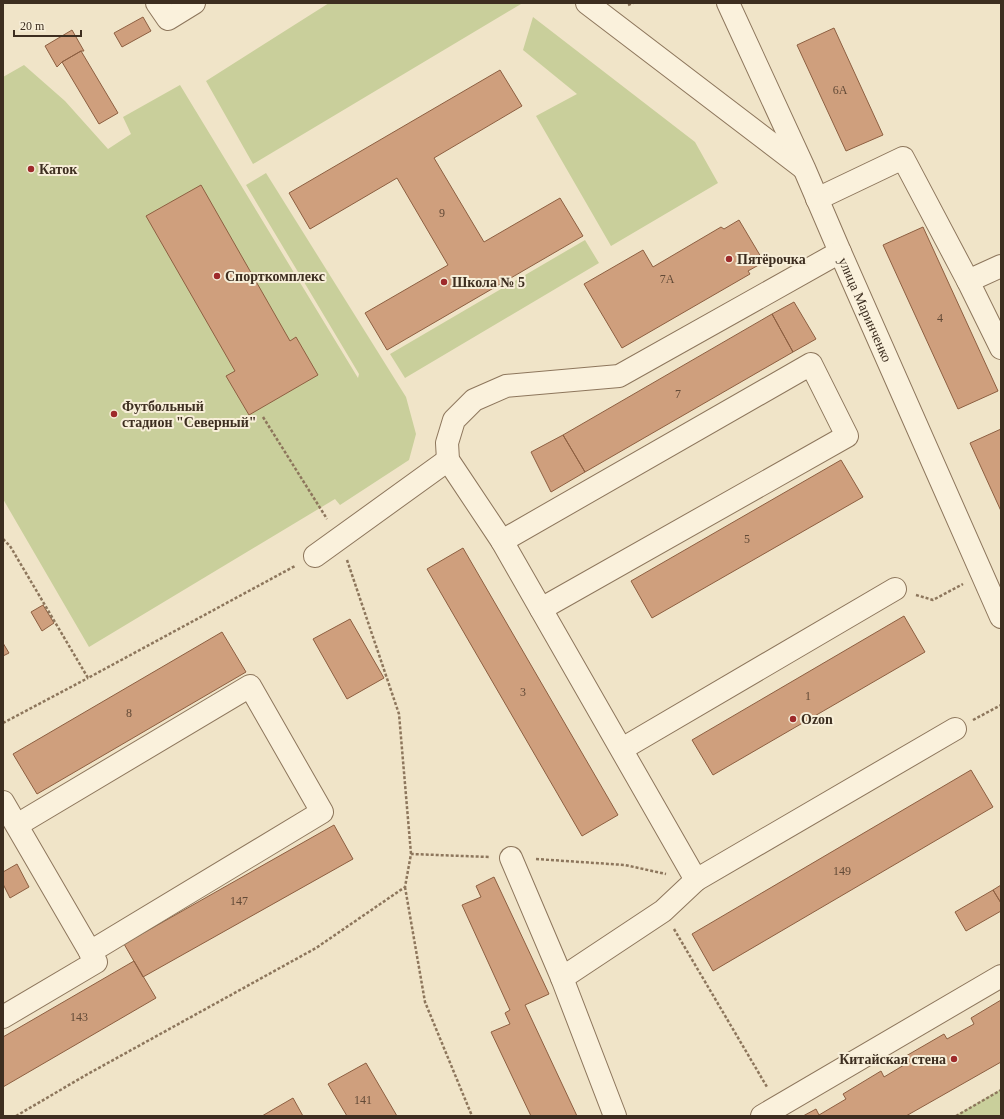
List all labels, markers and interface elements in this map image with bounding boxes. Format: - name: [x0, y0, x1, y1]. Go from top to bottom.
- scale bar: [14, 12, 81, 38]
- text: 20 m: [20, 19, 45, 33]
- house number: 6А: [833, 83, 848, 97]
- place label: Каток: [39, 162, 78, 177]
- marker: Каток: [26, 164, 36, 174]
- house number: 9: [439, 206, 445, 220]
- place label: Пятёрочка: [737, 252, 806, 267]
- marker: Пятёрочка: [724, 254, 734, 264]
- street label: улица Маринченко: [835, 255, 895, 364]
- place label: Спорткомплекс: [225, 269, 325, 284]
- marker: Спорткомплекс: [212, 271, 222, 281]
- house number: 7А: [660, 272, 675, 286]
- place label: Школа № 5: [452, 275, 525, 290]
- marker: Школа № 5: [439, 277, 449, 287]
- house number: 4: [937, 311, 943, 325]
- house number: 7: [675, 387, 681, 401]
- place label: Футбольный стадион "Северный": [122, 399, 257, 430]
- marker: Футбольный стадион "Северный": [109, 409, 119, 419]
- house number: 5: [744, 532, 750, 546]
- house number: 3: [520, 685, 526, 699]
- house number: 1: [805, 689, 811, 703]
- house number: 8: [126, 706, 132, 720]
- place label: Ozon: [801, 712, 833, 727]
- marker: Ozon: [788, 714, 798, 724]
- house number: 149: [833, 864, 851, 878]
- house number: 147: [230, 894, 248, 908]
- house number: 143: [70, 1010, 88, 1024]
- place label: Китайская стена: [839, 1052, 946, 1067]
- marker: Китайская стена: [949, 1054, 959, 1064]
- house number: 141: [354, 1093, 372, 1107]

